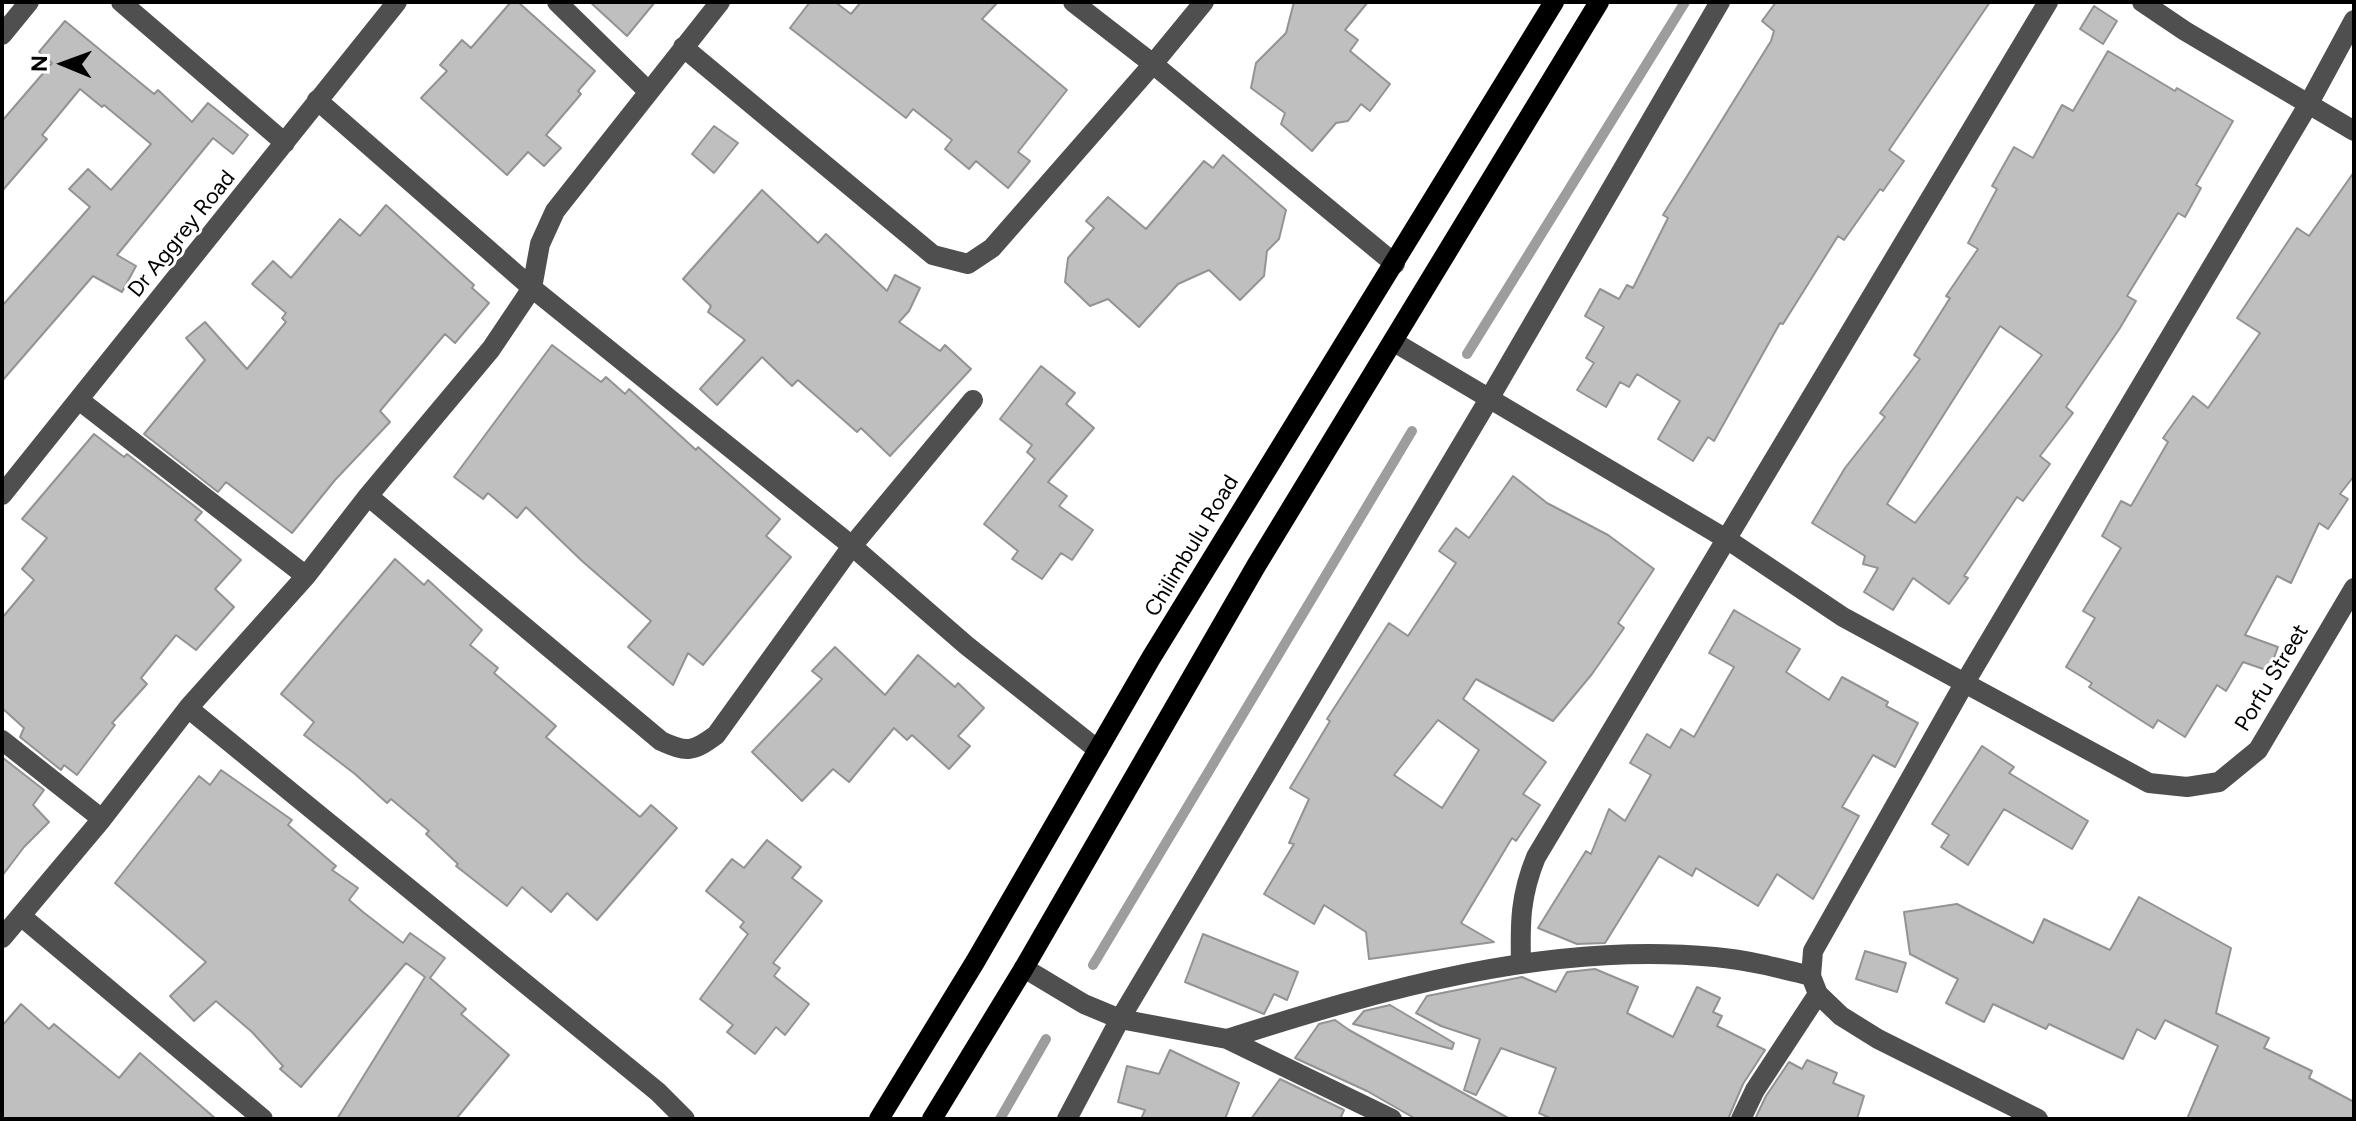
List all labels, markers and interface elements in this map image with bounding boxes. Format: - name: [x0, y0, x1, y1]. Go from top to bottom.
- north arrow: [24, 24, 104, 104]
- text: N: [26, 55, 53, 72]
- street label: Dr Aggrey Road: [123, 165, 241, 303]
- street label: Chilimbulu Road: [1139, 471, 1245, 621]
- street label: Porfu Street: [2230, 620, 2314, 736]

